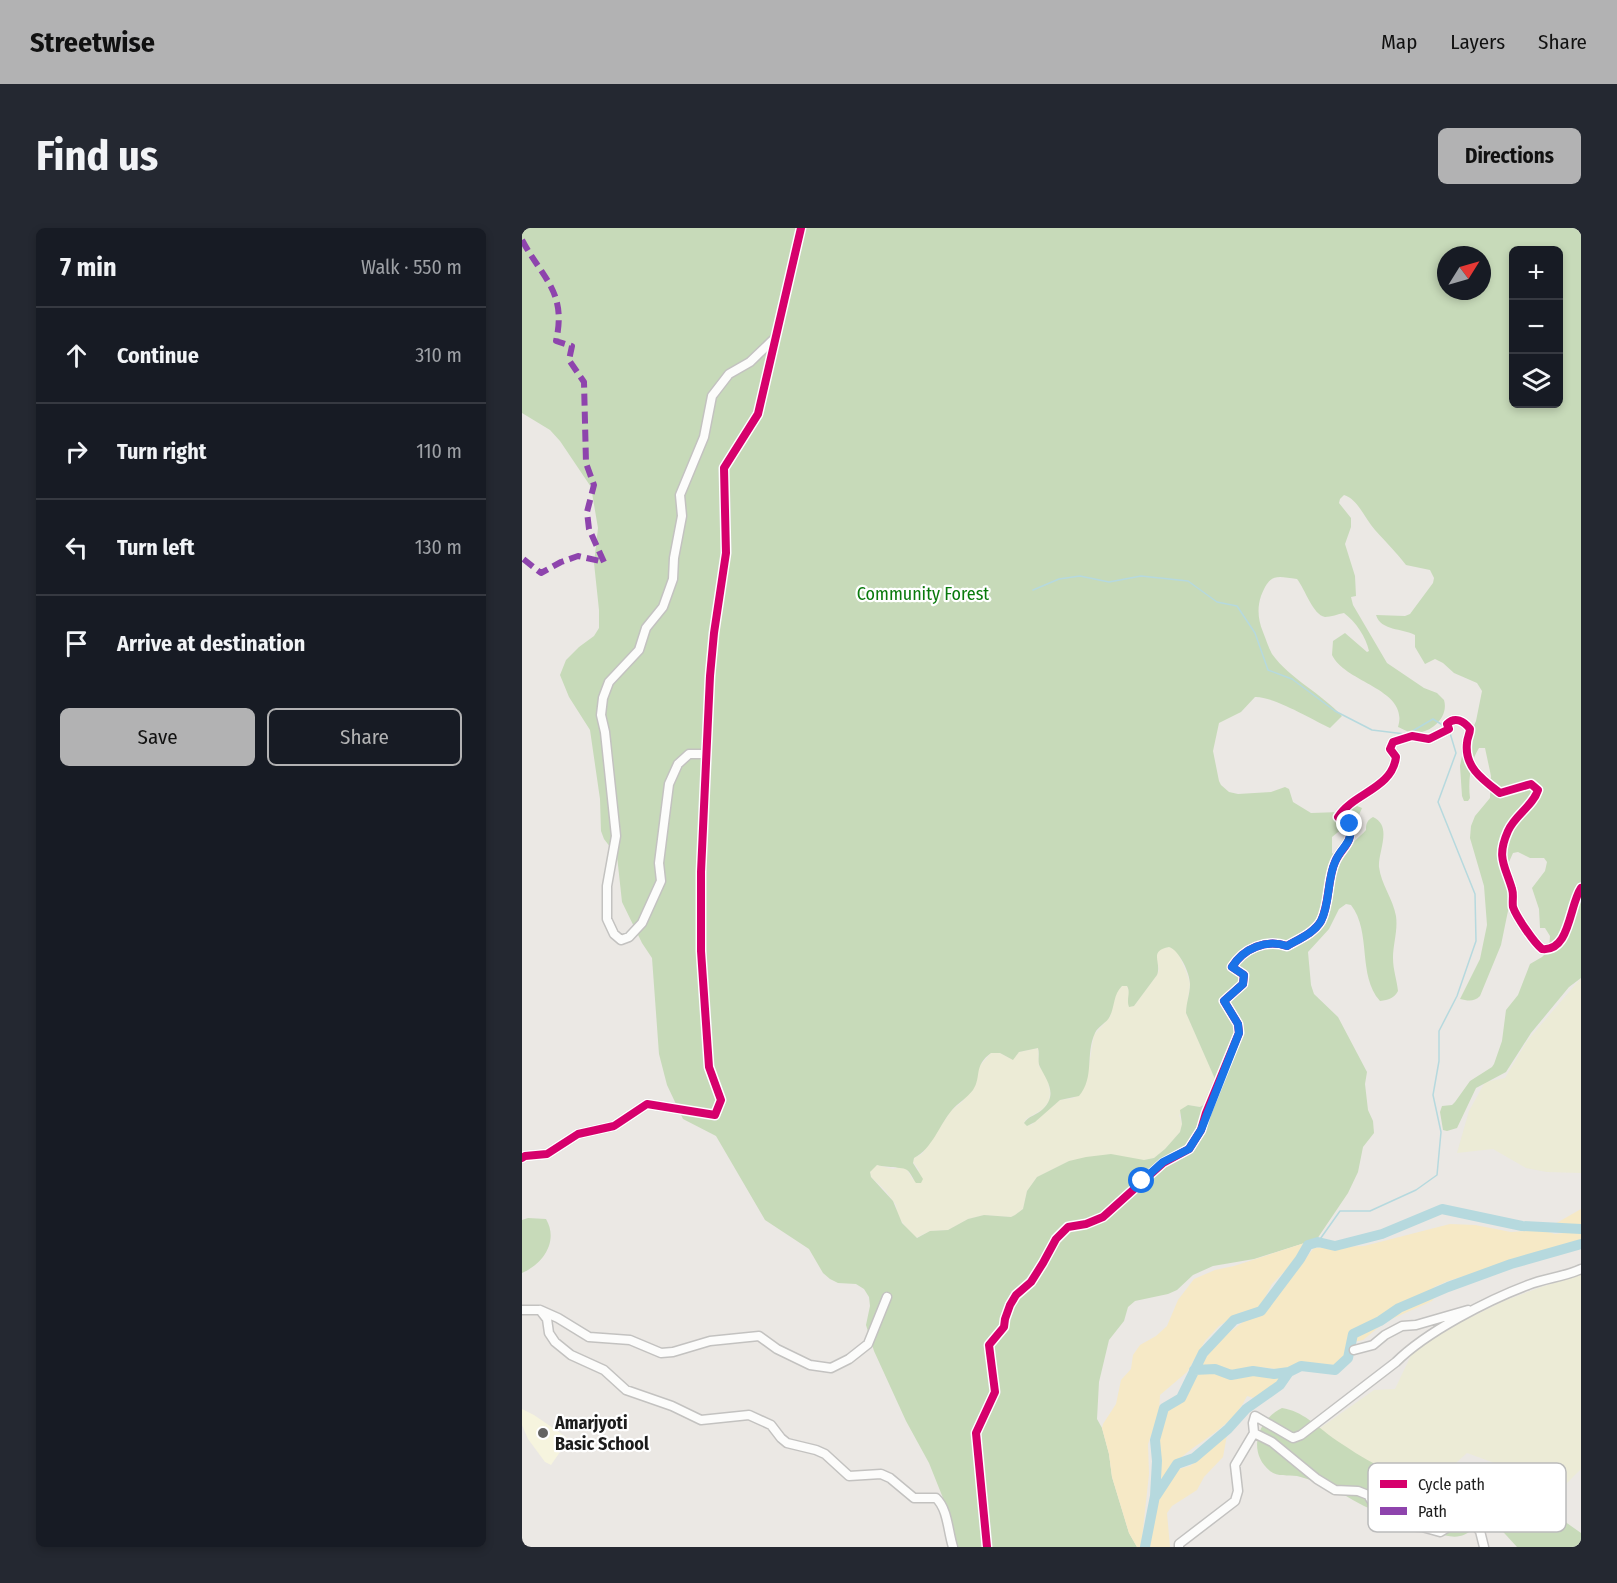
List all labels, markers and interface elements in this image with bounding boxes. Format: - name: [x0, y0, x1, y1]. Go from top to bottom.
- text: Streetwise: [30, 26, 155, 59]
- text: Map: [1381, 29, 1417, 55]
- text: Layers: [1450, 29, 1505, 55]
- text: Share: [1538, 29, 1587, 55]
- button: Directions: [1438, 128, 1581, 184]
- text: Find us: [36, 131, 158, 181]
- north arrow: [1437, 246, 1491, 300]
- map controls: [1509, 246, 1563, 408]
- button: +: [1509, 246, 1563, 300]
- text: 7 min: [60, 252, 117, 283]
- text: Walk · 550 m: [361, 255, 462, 279]
- button: −: [1509, 300, 1563, 354]
- icon: ahead: [60, 339, 93, 372]
- text: Continue: [117, 342, 199, 369]
- text: 310 m: [415, 343, 462, 367]
- button: layers: [1509, 354, 1563, 408]
- icon: right: [60, 435, 93, 468]
- text: Turn right: [117, 438, 206, 465]
- text: 110 m: [416, 439, 462, 463]
- icon: left: [60, 531, 93, 564]
- text: Turn left: [117, 534, 195, 561]
- text: 130 m: [415, 535, 462, 559]
- park label: Community Forest: [857, 583, 989, 605]
- icon: arrive: [60, 627, 93, 660]
- text: Arrive at destination: [117, 630, 305, 657]
- button: Save: [60, 708, 255, 766]
- button: Share: [267, 708, 462, 766]
- route end: [1336, 810, 1362, 836]
- route start: [1128, 1167, 1154, 1193]
- place label: Amarjyoti Basic School: [554, 1412, 649, 1455]
- marker: Amarjyoti Basic School: [536, 1426, 550, 1440]
- legend: [1368, 1463, 1566, 1532]
- text: Cycle path: [1418, 1475, 1485, 1494]
- text: Path: [1418, 1502, 1447, 1521]

